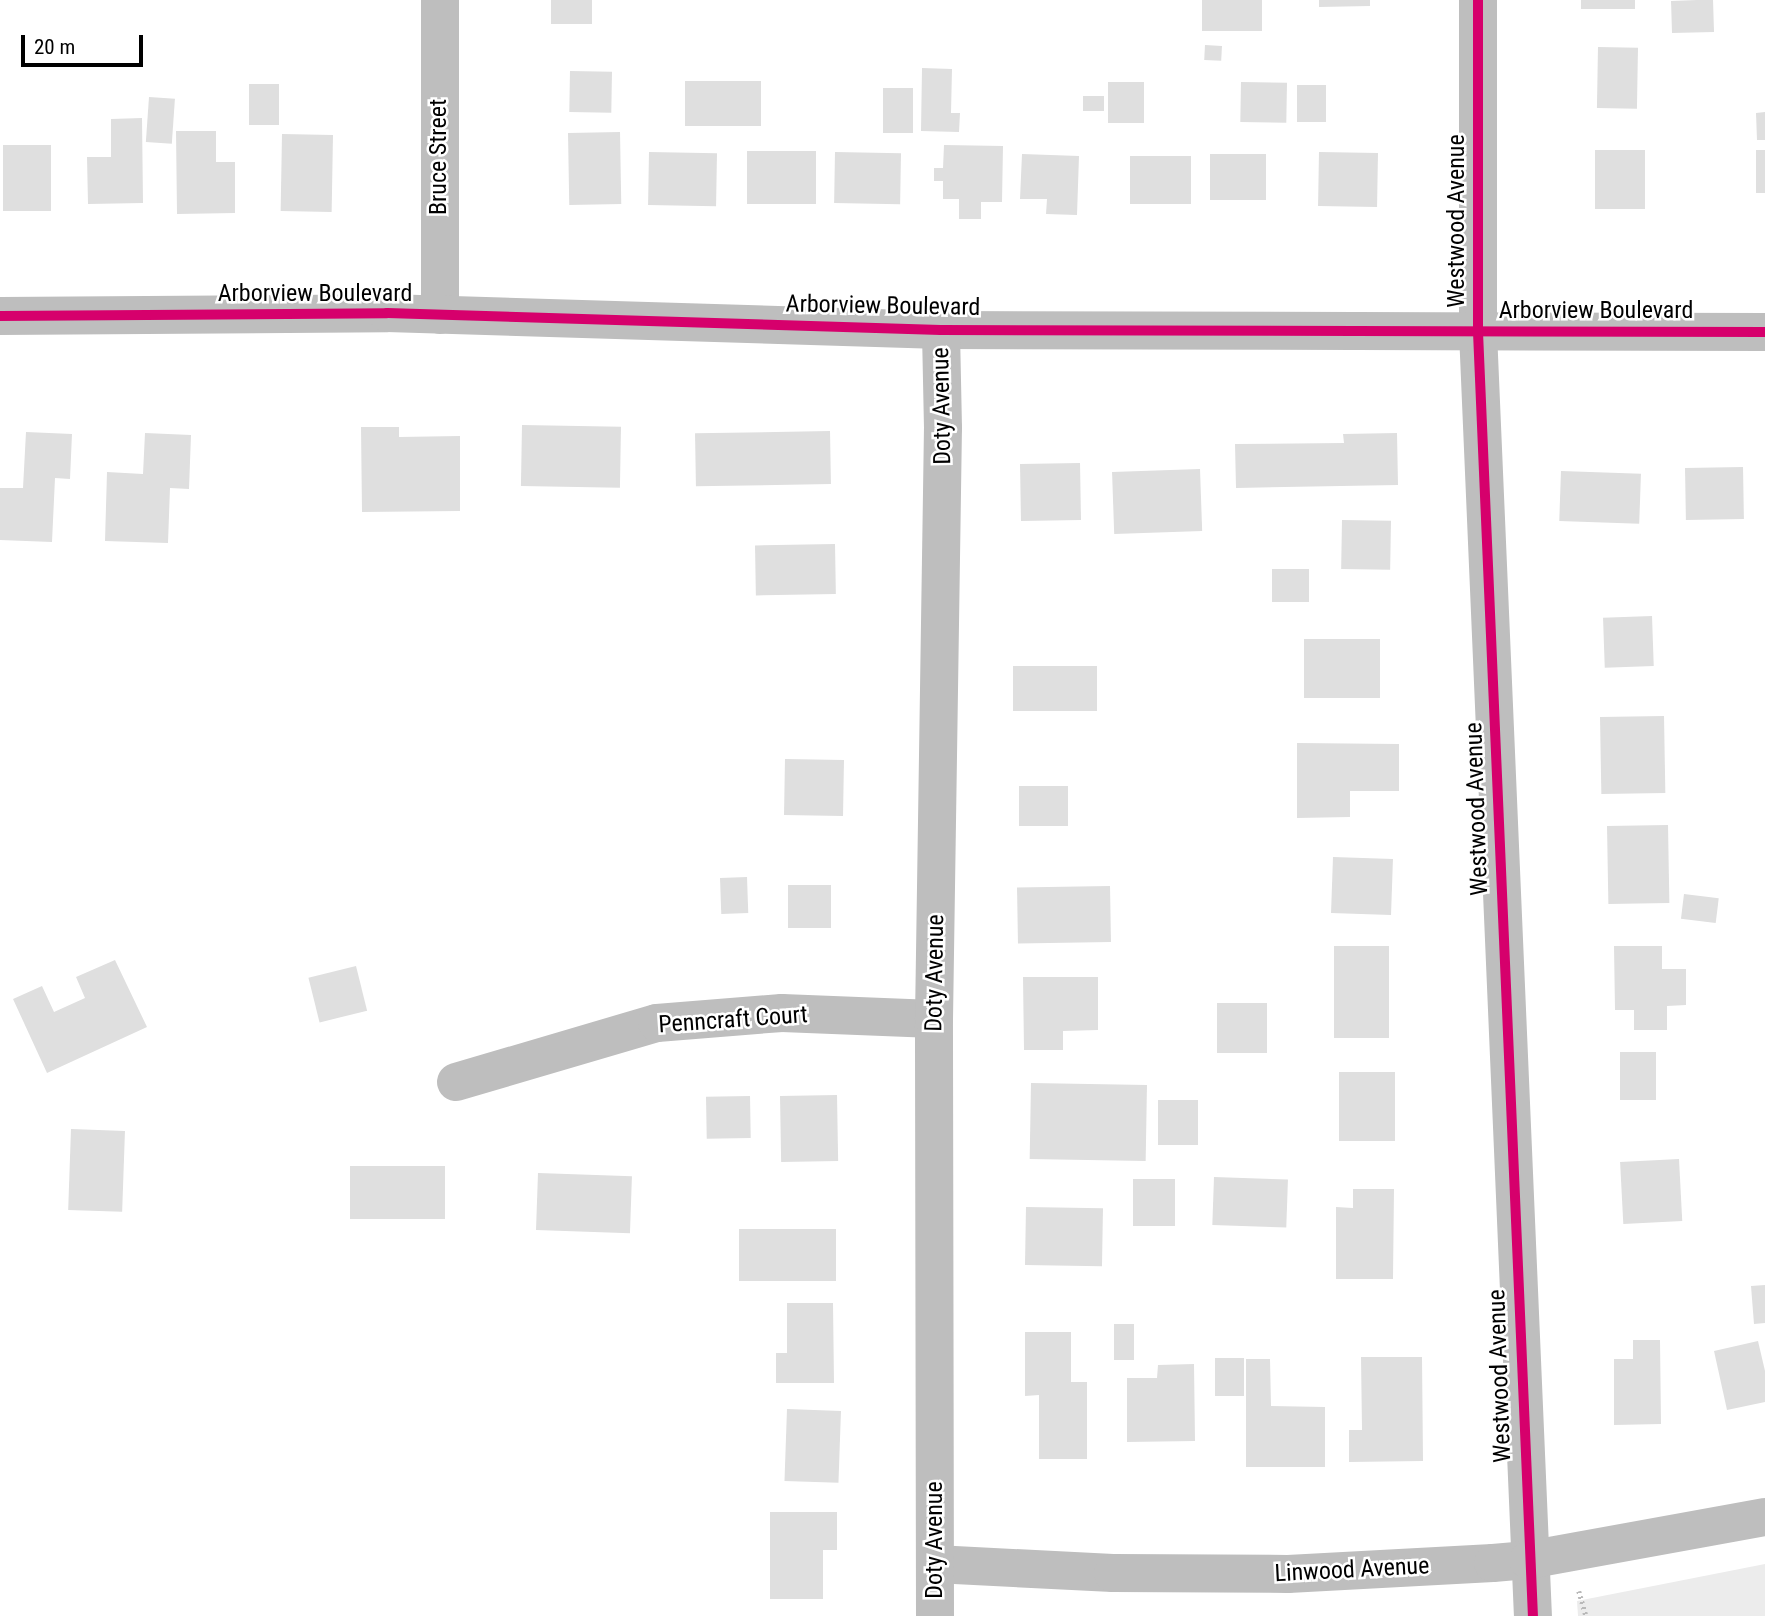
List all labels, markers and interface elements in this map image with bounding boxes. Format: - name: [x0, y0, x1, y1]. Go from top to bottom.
- scale bar: [24, 21, 147, 65]
- text: 20 m: [34, 35, 75, 59]
- street label: Bruce Street: [425, 99, 453, 215]
- street label: Westwood Avenue: [1443, 134, 1471, 308]
- street label: Arborview Boulevard: [218, 280, 412, 308]
- street label: Arborview Boulevard: [785, 290, 981, 322]
- street label: Arborview Boulevard: [1499, 297, 1693, 325]
- street label: Doty Avenue: [927, 347, 957, 465]
- street label: Westwood Avenue: [1460, 722, 1494, 896]
- street label: Doty Avenue: [920, 914, 950, 1032]
- street label: Penncraft Court: [657, 1000, 809, 1040]
- street label: Westwood Avenue: [1483, 1289, 1517, 1463]
- street label: Doty Avenue: [921, 1481, 949, 1599]
- street label: Linwood Avenue: [1274, 1552, 1430, 1588]

